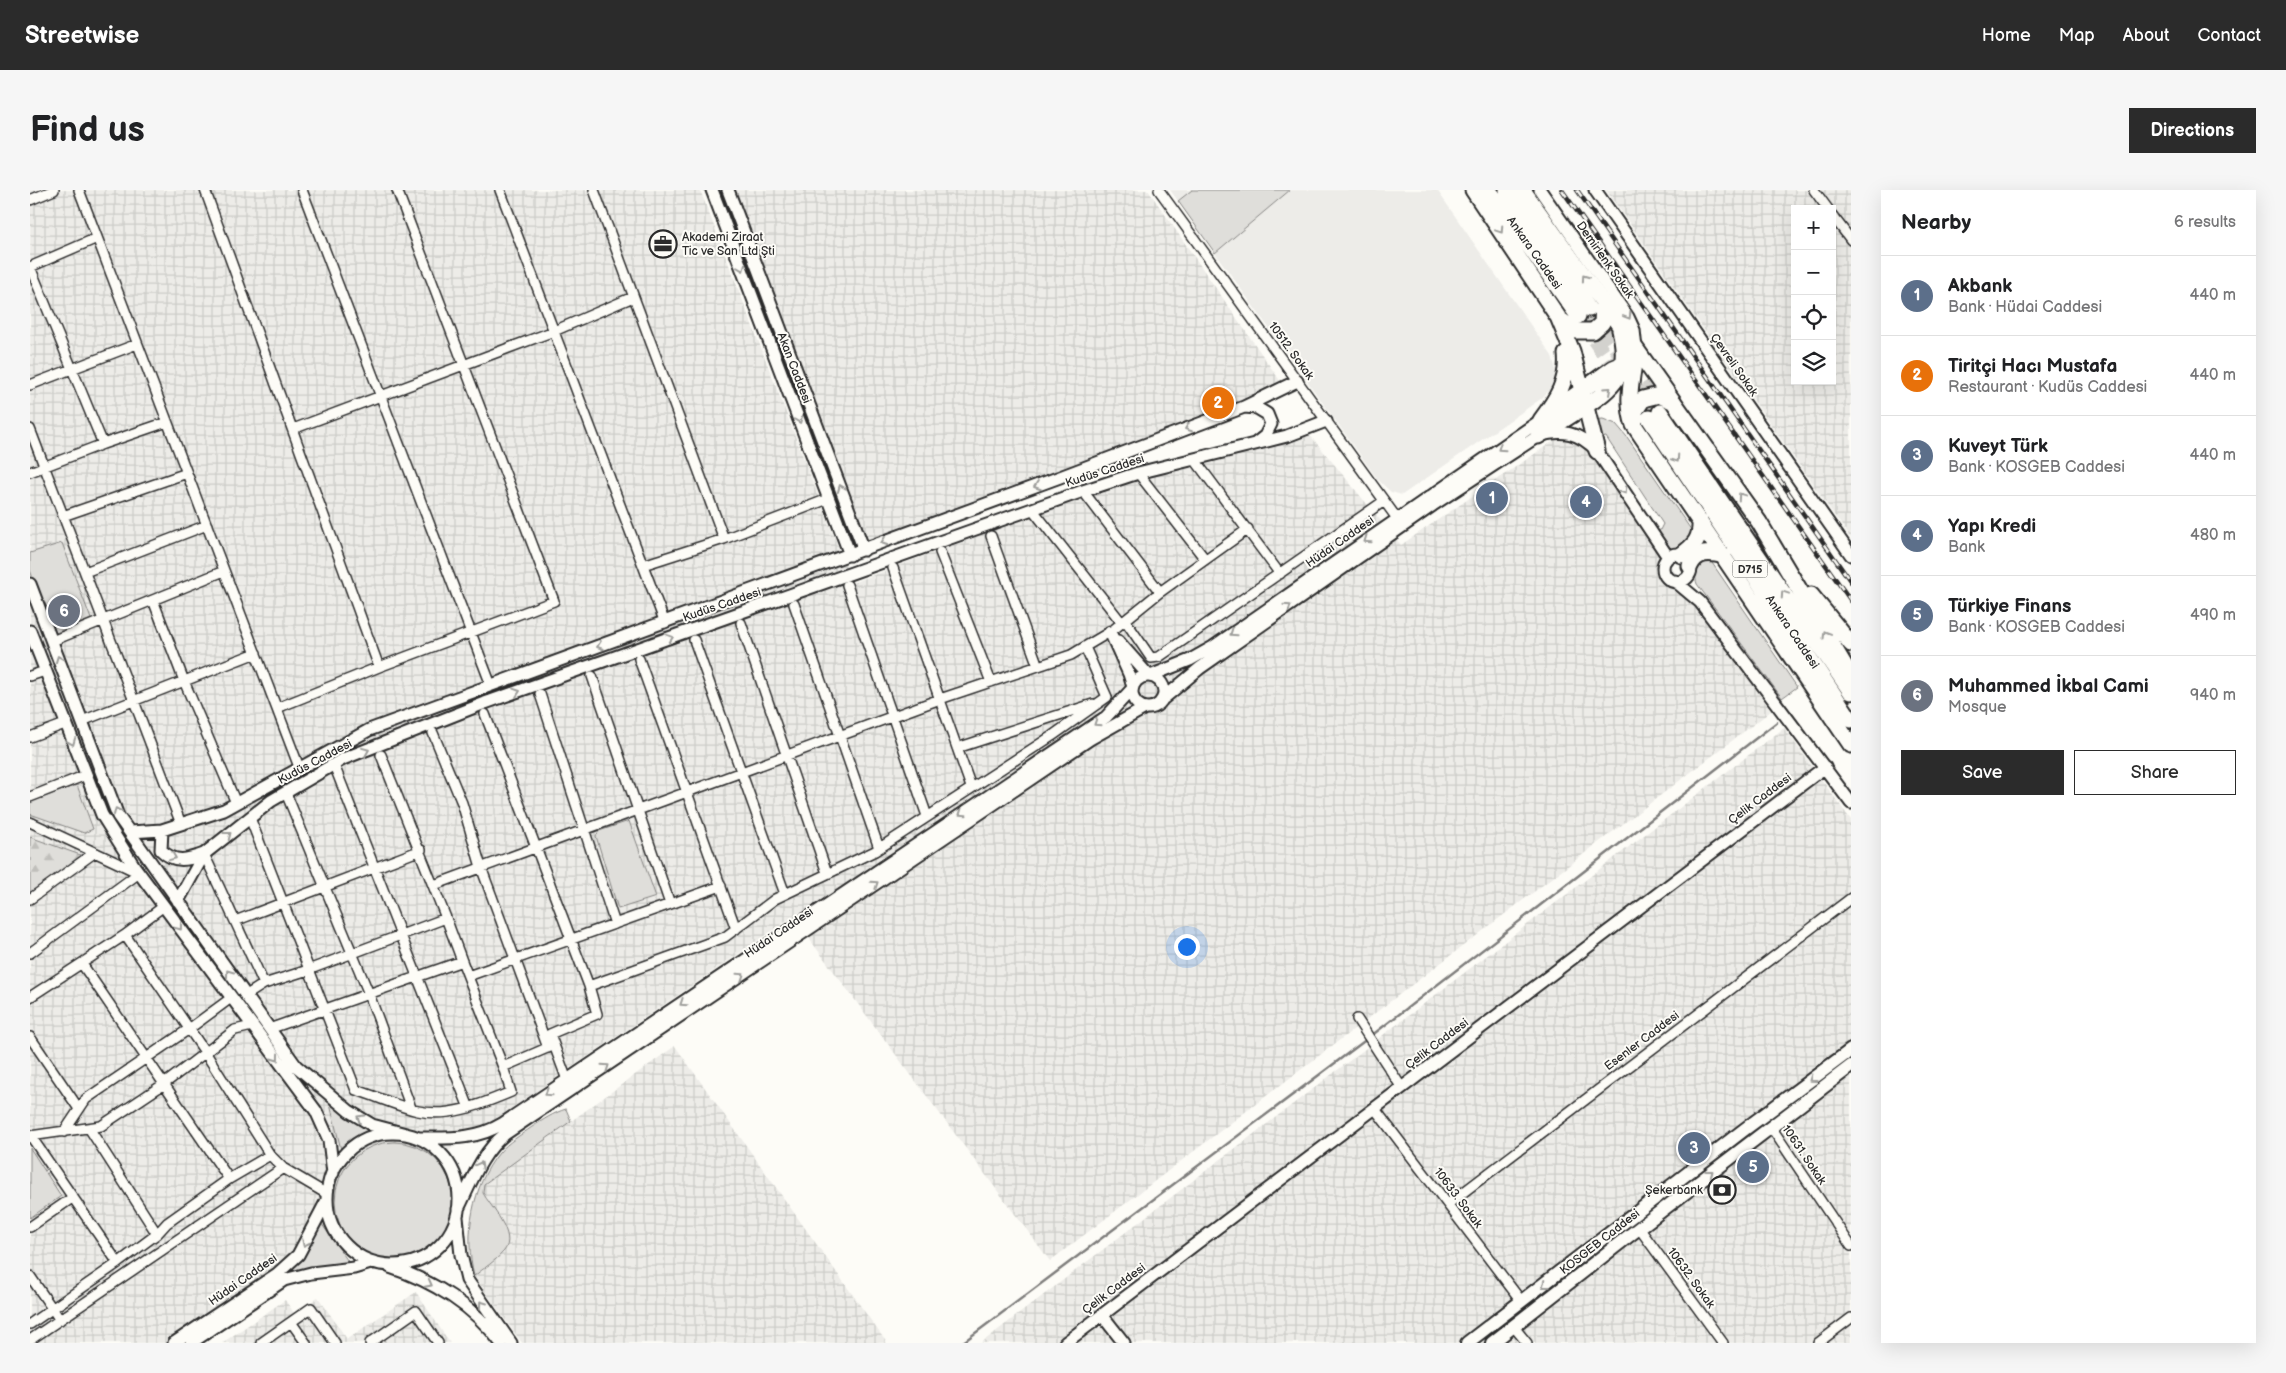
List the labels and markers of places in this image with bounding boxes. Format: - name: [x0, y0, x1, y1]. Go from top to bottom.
- office icon: Akademi Ziraat Tic ve San Ltd Şti: [648, 229, 678, 259]
- place label: Akademi Ziraat Tic ve San Ltd Şti: [682, 230, 775, 259]
- pin: 2: [1202, 384, 1234, 422]
- pin: 1: [1476, 479, 1508, 517]
- pin: 4: [1570, 483, 1602, 521]
- pin: 6: [48, 592, 80, 630]
- pin: 3: [1678, 1129, 1710, 1167]
- pin: 5: [1737, 1148, 1769, 1186]
- bank icon: Şekerbank: [1707, 1175, 1737, 1205]
- place label: Şekerbank: [1645, 1183, 1703, 1198]

